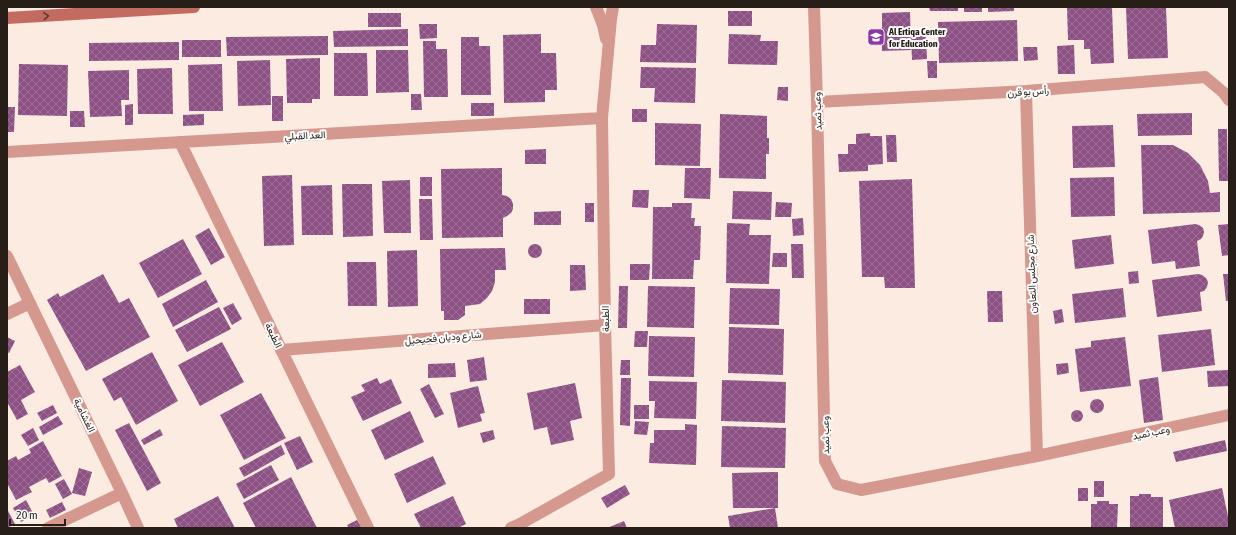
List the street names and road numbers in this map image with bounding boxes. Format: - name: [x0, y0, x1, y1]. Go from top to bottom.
- street label: رأس بو قرن: [1007, 85, 1049, 99]
- street label: وعب ثميد: [811, 92, 825, 130]
- street label: العد القبلي: [284, 129, 326, 145]
- street label: شارع مجلس التعاون: [1025, 234, 1039, 314]
- street label: الطبعة: [600, 306, 612, 332]
- street label: الطبعة: [262, 321, 284, 350]
- street label: شارع وديان فحيحيل: [404, 329, 482, 347]
- street label: الغشامية: [71, 397, 97, 434]
- street label: وعب ثميد: [820, 416, 832, 454]
- street label: وعب ثميد: [1131, 423, 1171, 443]

